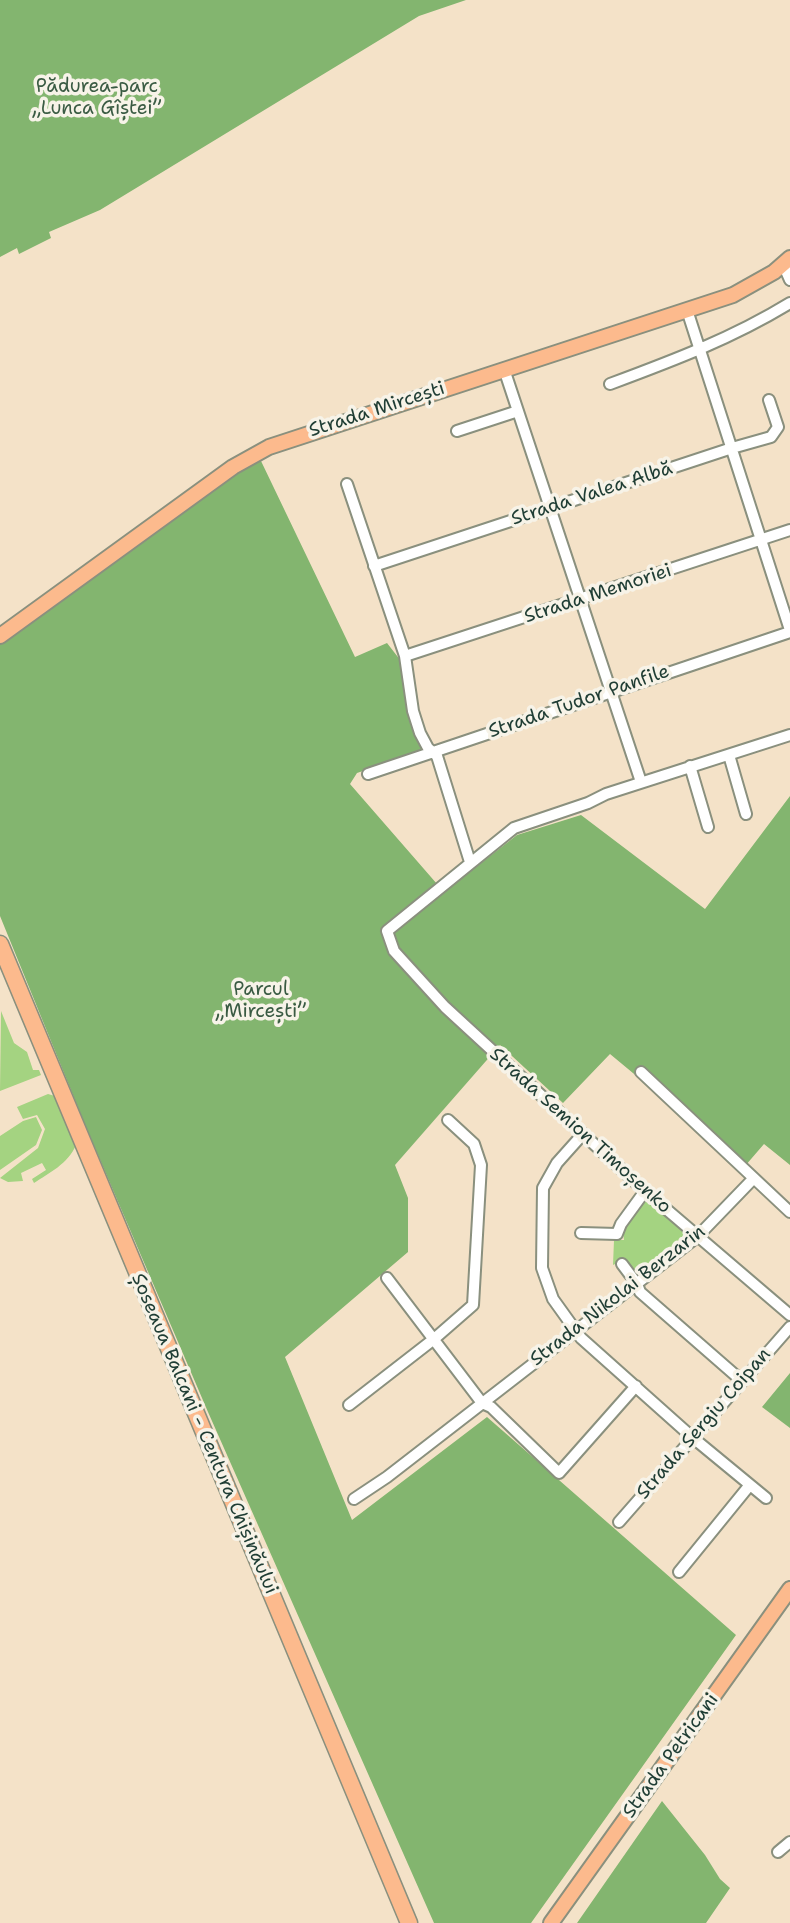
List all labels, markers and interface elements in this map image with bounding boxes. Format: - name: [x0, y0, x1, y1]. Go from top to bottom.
- park label: Pădurea-parc „Lunca Gîștei”: [33, 76, 161, 120]
- street label: Strada Mircești: [306, 377, 448, 443]
- street label: Strada Valea Albă: [509, 457, 675, 531]
- street label: Strada Memoriei: [521, 559, 675, 629]
- street label: Strada Tudor Panfile: [486, 660, 672, 744]
- park label: Parcul „Mircești”: [216, 979, 306, 1023]
- street label: Strada Semion Timoșenko: [484, 1043, 676, 1219]
- street label: Strada Nikolai Berzarin: [526, 1221, 710, 1371]
- street label: Șoseaua Balcani - Centura Chișinăului: [126, 1270, 282, 1598]
- street label: Strada Sergiu Coipan: [632, 1344, 776, 1504]
- street label: Strada Petricani: [618, 1689, 724, 1823]

